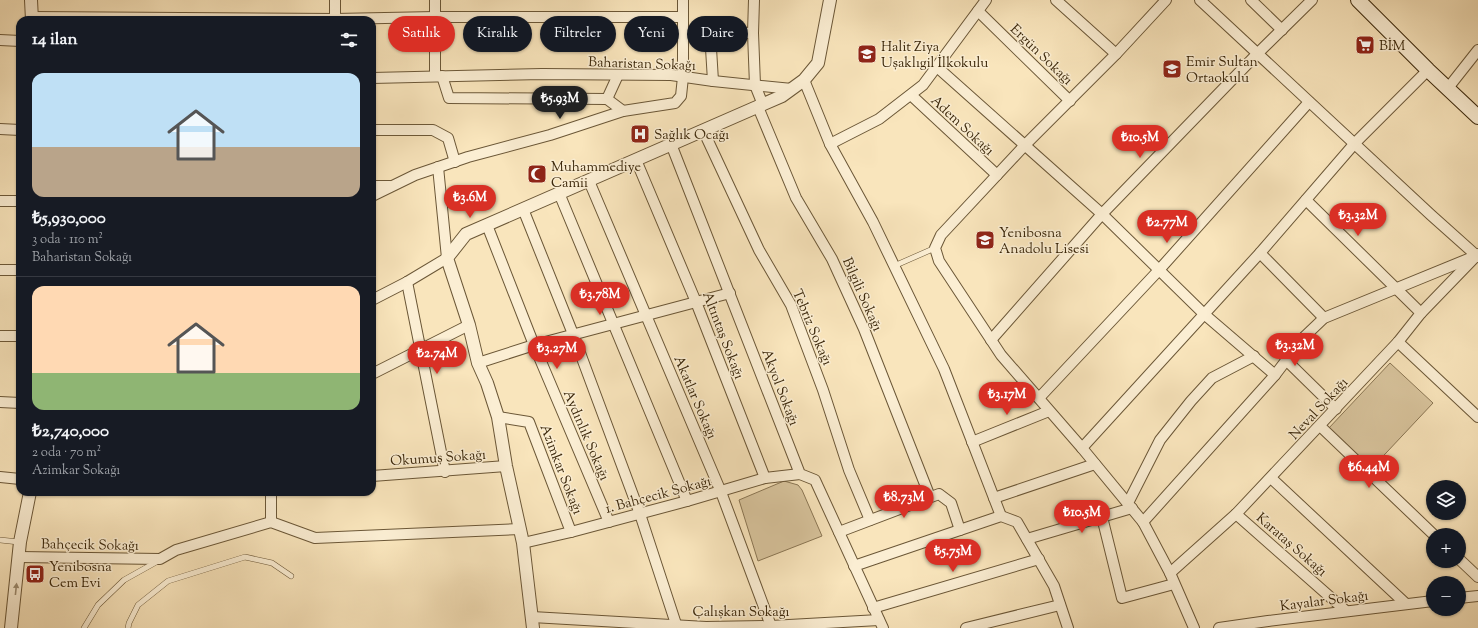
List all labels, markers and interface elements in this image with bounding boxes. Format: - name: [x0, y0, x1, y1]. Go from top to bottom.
- chip: Satılık: [388, 16, 455, 52]
- chip: Kiralık: [463, 16, 532, 52]
- chip: Filtreler: [540, 16, 616, 52]
- chip: Yeni: [624, 16, 679, 52]
- chip: Daire: [687, 16, 748, 52]
- street label: Ergün Sokağı: [1005, 20, 1077, 91]
- text: 14 ilan: [32, 28, 77, 52]
- icon: filters: [338, 29, 360, 51]
- supermarket icon: BİM: [1354, 34, 1376, 56]
- place label: BİM: [1379, 37, 1405, 57]
- place label: Halit Ziya Uşaklıgil İlkokulu: [881, 38, 988, 74]
- school or university icon: Halit Ziya Uşaklıgil İlkokulu: [856, 43, 878, 65]
- street label: Baharistan Sokağı: [588, 53, 696, 77]
- place label: Emir Sultan Ortaokulu: [1186, 53, 1258, 89]
- school or university icon: Emir Sultan Ortaokulu: [1161, 58, 1183, 80]
- pin: ₺5.93M: [527, 86, 593, 120]
- text: ₺5.93M: [541, 90, 579, 108]
- street label: Adem Sokağı: [925, 92, 998, 161]
- icon: home: [160, 99, 232, 171]
- hospital icon: Sağlık Ocağı: [629, 123, 651, 145]
- pin: ₺10.5M: [1107, 125, 1173, 159]
- place label: Sağlık Ocağı: [654, 126, 729, 146]
- text: ₺10.5M: [1121, 129, 1159, 147]
- place label: Muhammediye Camii: [551, 158, 641, 194]
- mosque icon: Muhammediye Camii: [526, 163, 548, 185]
- pin: ₺3.6M: [442, 185, 498, 219]
- text: ₺3.6M: [453, 189, 487, 207]
- pin: ₺3.32M: [1325, 203, 1391, 237]
- text: ₺5,930,000: [32, 207, 106, 231]
- text: ₺3.32M: [1338, 207, 1378, 225]
- pin: ₺2.77M: [1134, 210, 1200, 244]
- text: ₺2.77M: [1146, 214, 1188, 232]
- place label: Yenibosna Anadolu Lisesi: [999, 224, 1089, 260]
- school or university icon: Yenibosna Anadolu Lisesi: [974, 229, 996, 251]
- text: 3 oda · 110 m²: [32, 231, 103, 249]
- text: Baharistan Sokağı: [32, 249, 132, 267]
- street label: Bilgili Sokağı: [836, 255, 886, 335]
- pin: ₺3.78M: [567, 282, 633, 316]
- text: ₺3.78M: [580, 286, 620, 304]
- street label: Tebriz Sokağı: [786, 287, 836, 369]
- street label: Altıntaş Sokağı: [696, 289, 748, 382]
- icon: home: [160, 312, 232, 384]
- pin: ₺3.32M: [1262, 333, 1328, 367]
- pin: ₺3.27M: [524, 336, 590, 370]
- text: ₺3.32M: [1275, 337, 1315, 355]
- text: ₺3.27M: [537, 340, 577, 358]
- pin: ₺2.74M: [404, 341, 470, 375]
- text: ₺2.74M: [417, 345, 457, 363]
- street label: Akyol Sokağı: [755, 347, 803, 429]
- street label: Akatlar Sokağı: [668, 353, 721, 443]
- street label: Neval Sokağı: [1285, 374, 1354, 445]
- pin: ₺3.17M: [974, 382, 1040, 416]
- text: ₺3.17M: [988, 386, 1026, 404]
- street label: Aydınlık Sokağı: [557, 387, 613, 484]
- text: ₺2,740,000: [32, 420, 109, 444]
- street label: Azimkar Sokağı: [534, 422, 586, 518]
- text: 2 oda · 70 m²: [32, 444, 101, 462]
- street label: Okumuş Sokağı: [390, 446, 487, 472]
- pin: ₺6.44M: [1336, 455, 1402, 489]
- text: ₺6.44M: [1348, 459, 1390, 477]
- text: Azimkar Sokağı: [32, 462, 120, 480]
- street label: 1. Bahçecik Sokağı: [603, 472, 714, 520]
- map controls: [1426, 480, 1466, 616]
- button: layers: [1426, 480, 1466, 520]
- pin: ₺8.73M: [871, 485, 937, 519]
- text: ₺8.73M: [884, 489, 924, 507]
- pin: ₺10.5M: [1049, 500, 1115, 534]
- text: ₺10.5M: [1063, 504, 1101, 522]
- street label: Karataş Sokağı: [1251, 509, 1331, 582]
- button: +: [1426, 528, 1466, 568]
- street label: Bahçecik Sokağı: [41, 535, 139, 557]
- pin: ₺5.75M: [920, 539, 986, 573]
- text: ₺5.75M: [934, 543, 972, 561]
- place label: Yenibosna Cem Evi: [49, 558, 112, 594]
- bus stop icon: Yenibosna Cem Evi: [24, 563, 46, 585]
- button: −: [1426, 576, 1466, 616]
- one-way arrow: [12, 583, 19, 595]
- street label: Kayalar Sokağı: [1279, 587, 1370, 617]
- street label: Çalışkan Sokağı: [693, 603, 789, 623]

